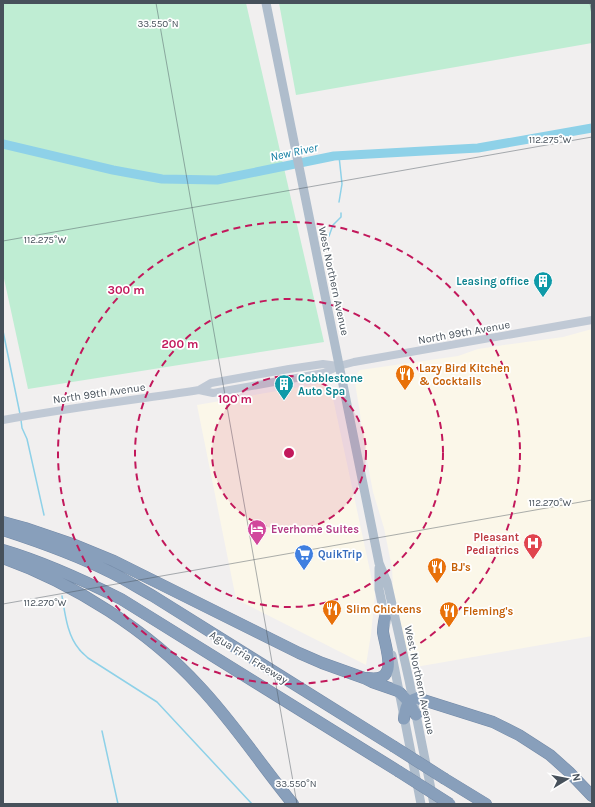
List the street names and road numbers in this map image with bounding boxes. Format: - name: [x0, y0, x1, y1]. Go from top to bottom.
- street label: West Northern Avenue: [316, 225, 351, 337]
- street label: North 99th Avenue: [417, 318, 511, 347]
- street label: North 99th Avenue: [52, 381, 146, 406]
- street label: West Northern Avenue: [402, 624, 437, 736]
- street label: Agua Fria Freeway: [207, 628, 290, 687]

